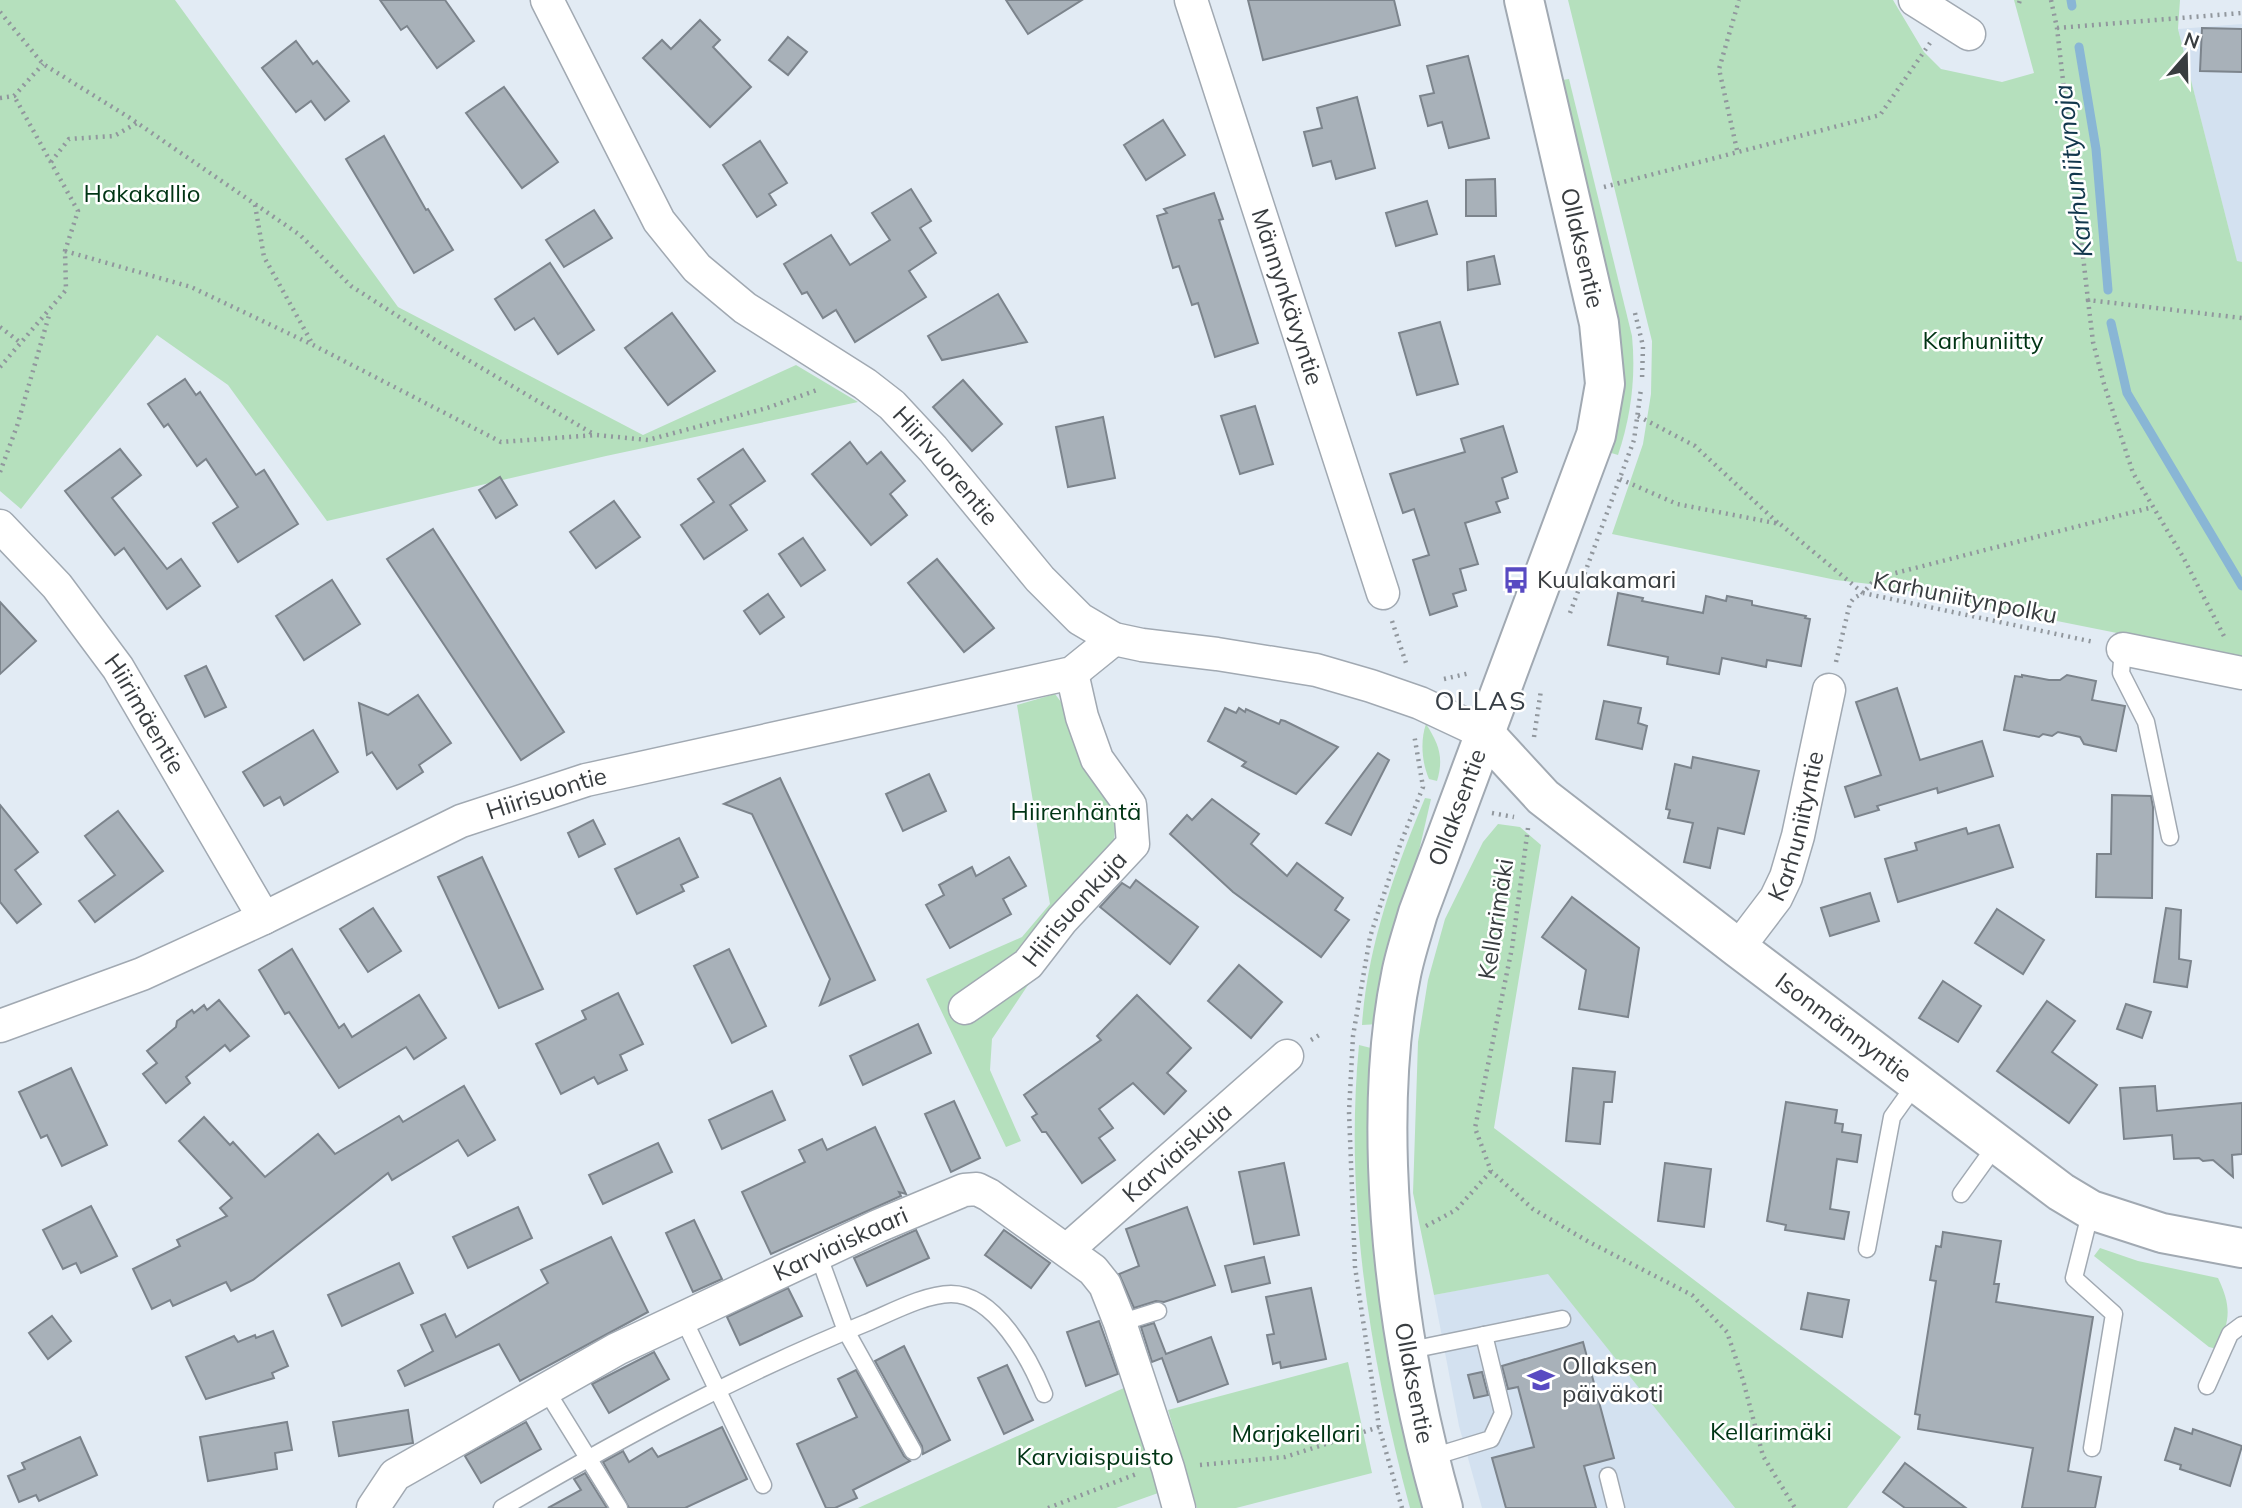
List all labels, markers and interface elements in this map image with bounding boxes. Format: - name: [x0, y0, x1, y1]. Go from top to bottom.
- north arrow: [2151, 21, 2221, 91]
- text: N: [2181, 26, 2203, 54]
- water label: Karhuniitynoja: [2046, 83, 2100, 260]
- park label: Hakakallio: [84, 178, 200, 208]
- street label: Ollaksentie: [1555, 185, 1611, 311]
- street label: Männynkävyntie: [1245, 205, 1331, 389]
- park label: Karhuniitty: [1922, 325, 2044, 355]
- street label: Hiirivuorentie: [887, 399, 1006, 531]
- place label: Kuulakamari: [1537, 564, 1676, 594]
- street label: Karhuniitynpolku: [1870, 564, 2060, 630]
- bus stop icon: Kuulakamari: [1501, 565, 1531, 595]
- street label: Hiirimäentie: [98, 647, 192, 779]
- district label: OLLAS: [1434, 684, 1528, 717]
- street label: Ollaksentie: [1421, 744, 1492, 870]
- street label: Karhuniityntie: [1761, 748, 1830, 906]
- street label: Hiirisuontie: [482, 760, 609, 826]
- park label: Hiirenhäntä: [1011, 796, 1141, 826]
- street label: Hiirisuonkuja: [1015, 844, 1133, 973]
- street label: Kellarimäki: [1471, 856, 1519, 981]
- street label: Isonmännyntie: [1770, 966, 1918, 1088]
- street label: Karviaiskuja: [1116, 1096, 1237, 1208]
- street label: Karviaiskaari: [768, 1199, 912, 1287]
- street label: Ollaksentie: [1389, 1320, 1441, 1446]
- place label: Ollaksen päiväkoti: [1562, 1350, 1663, 1408]
- school or university icon: Ollaksen päiväkoti: [1526, 1365, 1556, 1395]
- park label: Kellarimäki: [1710, 1416, 1832, 1446]
- park label: Marjakellari: [1231, 1418, 1361, 1448]
- park label: Karviaispuisto: [1016, 1441, 1174, 1471]

